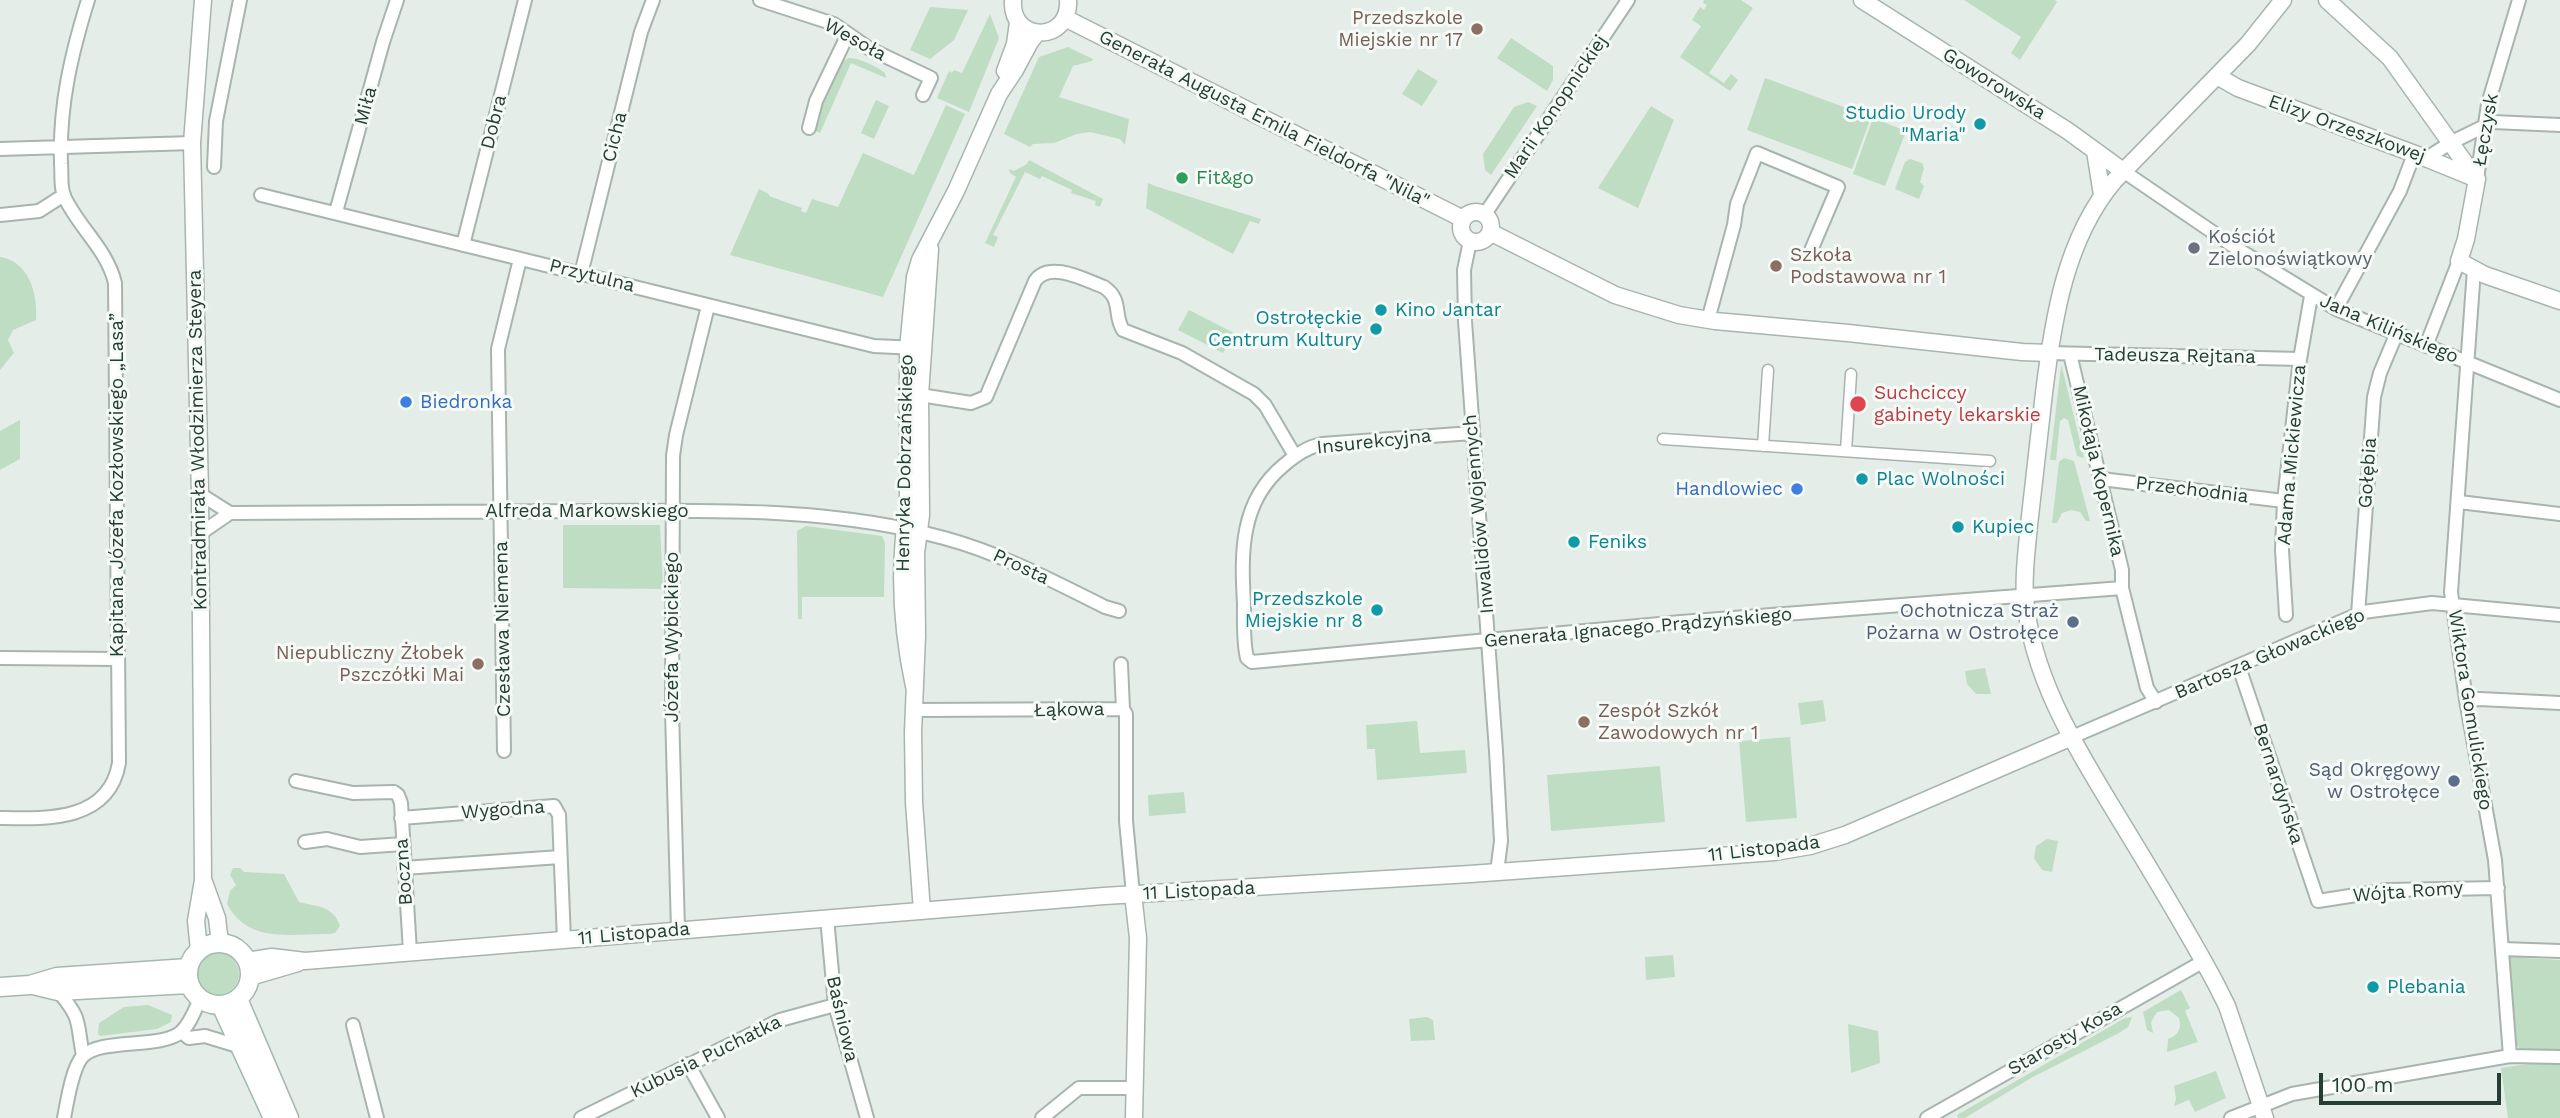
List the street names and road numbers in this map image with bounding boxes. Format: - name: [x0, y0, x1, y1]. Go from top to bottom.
- street label: Wesoła: [820, 14, 890, 66]
- street label: Generała Augusta Emila Fieldorfa "Nila": [1095, 25, 1433, 213]
- street label: Marii Konopnickiej: [1499, 31, 1613, 183]
- street label: Goworowska: [1938, 43, 2050, 125]
- street label: Miła: [350, 84, 382, 128]
- street label: Elizy Orzeszkowej: [2265, 90, 2429, 168]
- street label: Dobra: [476, 92, 512, 152]
- street label: Łęczysk: [2468, 92, 2504, 168]
- street label: Cicha: [598, 109, 632, 165]
- street label: Przytulna: [547, 254, 637, 298]
- street label: Kontradmirała Włodzimierza Steyera: [184, 269, 212, 611]
- street label: Jana Kilińskiego: [2316, 289, 2462, 369]
- street label: Kapitana Józefa Kozłowskiego „Lasa”: [106, 313, 128, 657]
- street label: Tadeusza Rejtana: [2094, 343, 2256, 369]
- street label: Henryka Dobrzańskiego: [892, 354, 918, 572]
- street label: Adama Mickiewicza: [2273, 364, 2311, 546]
- street label: Mikołaja Kopernika: [2067, 383, 2129, 559]
- street label: Inwalidów Wojennych: [1459, 413, 1499, 615]
- street label: Insurekcyjna: [1315, 425, 1433, 459]
- street label: Gołębia: [2354, 437, 2382, 509]
- street label: Przechodnia: [2134, 472, 2250, 508]
- street label: Alfreda Markowskiego: [485, 500, 689, 522]
- street label: Czesława Niemena: [490, 541, 516, 717]
- street label: Prosta: [989, 544, 1053, 590]
- street label: Józefa Wybickiego: [661, 552, 683, 722]
- street label: Generała Ignacego Prądzyńskiego: [1483, 603, 1793, 653]
- street label: Bartosza Głowackiego: [2171, 604, 2369, 704]
- street label: Wiktora Gomulickiego: [2443, 608, 2497, 812]
- street label: Łąkowa: [1033, 698, 1105, 722]
- street label: Bernardyńska: [2248, 721, 2308, 847]
- street label: Wygodna: [460, 796, 546, 824]
- street label: 11 Listopada: [1707, 831, 1821, 867]
- street label: Boczna: [390, 838, 418, 906]
- street label: 11 Listopada: [1142, 877, 1256, 905]
- street label: Wójta Romy: [2352, 877, 2464, 907]
- street label: 11 Listopada: [577, 918, 691, 950]
- street label: Baśniowa: [821, 974, 863, 1064]
- street label: Starosty Kosa: [2004, 997, 2126, 1081]
- street label: Kubusia Puchatka: [627, 1011, 785, 1103]

